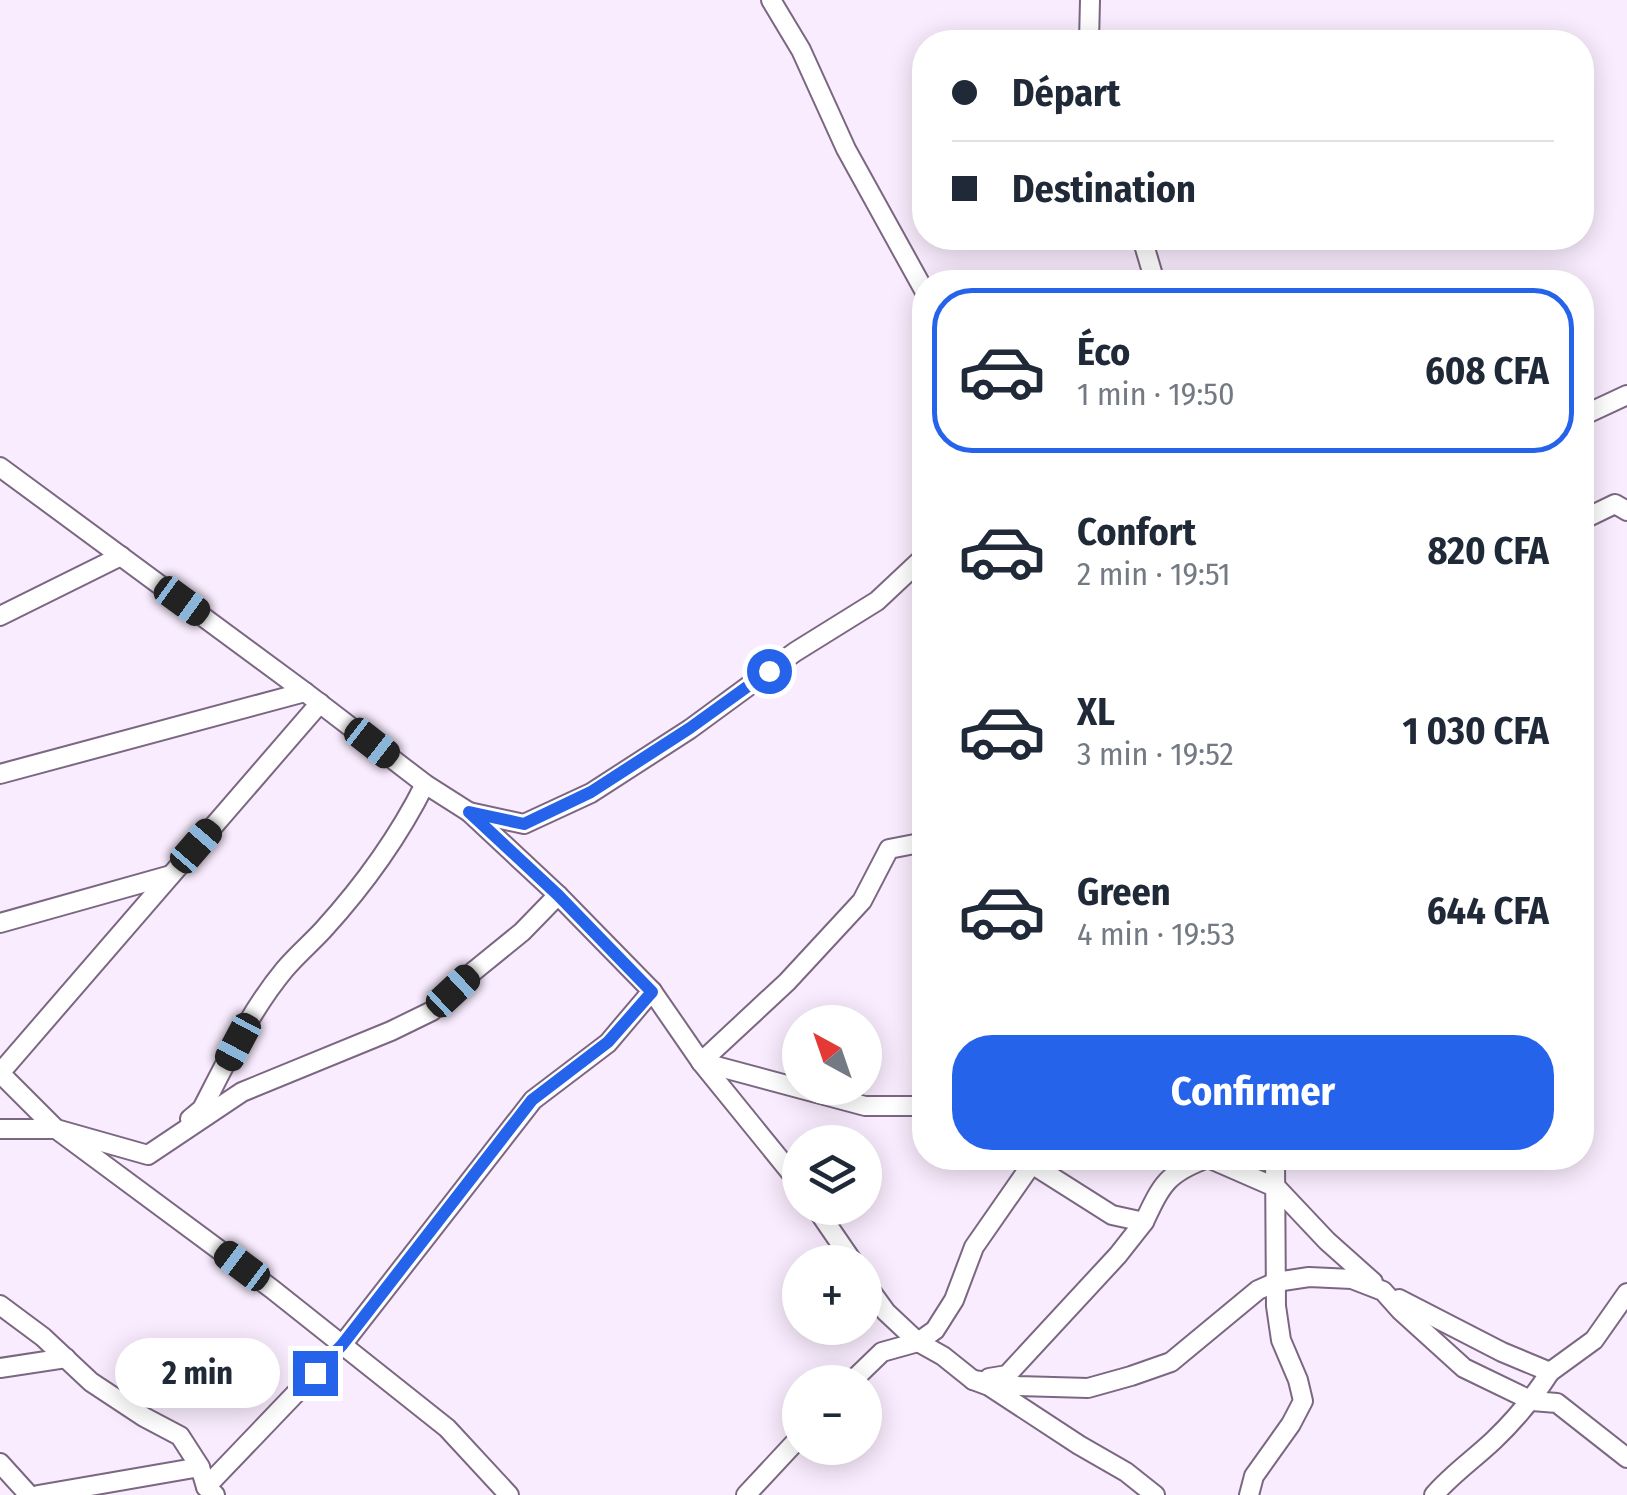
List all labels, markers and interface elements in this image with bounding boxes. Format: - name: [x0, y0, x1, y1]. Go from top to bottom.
- text: Départ: [1012, 70, 1120, 116]
- text: Destination: [1012, 166, 1196, 212]
- icon: car: [957, 326, 1047, 416]
- text: Éco: [1077, 329, 1130, 375]
- text: 608 CFA: [1425, 348, 1549, 394]
- text: 1 min · 19:50: [1077, 375, 1235, 413]
- icon: car: [957, 506, 1047, 596]
- text: Confort: [1077, 509, 1196, 555]
- text: 820 CFA: [1427, 528, 1549, 574]
- text: 2 min · 19:51: [1077, 555, 1231, 593]
- car: [149, 571, 215, 631]
- route start: [747, 649, 792, 694]
- icon: car: [957, 686, 1047, 776]
- text: XL: [1077, 689, 1115, 735]
- text: 1 030 CFA: [1403, 708, 1549, 754]
- car: [339, 713, 405, 773]
- text: 3 min · 19:52: [1077, 735, 1234, 773]
- car: [165, 814, 227, 878]
- icon: car: [957, 866, 1047, 956]
- text: Green: [1077, 869, 1171, 915]
- text: 644 CFA: [1427, 888, 1549, 934]
- text: 4 min · 19:53: [1077, 915, 1235, 953]
- car: [421, 960, 485, 1022]
- north arrow: [782, 1005, 882, 1105]
- map controls: [782, 1005, 882, 1465]
- car: [211, 1008, 265, 1076]
- button: Confirmer: [952, 1035, 1554, 1150]
- button: layers: [782, 1125, 882, 1225]
- car: [209, 1236, 275, 1296]
- button: +: [782, 1245, 882, 1345]
- callout: 2 min: [115, 1338, 280, 1408]
- route end: [293, 1351, 338, 1396]
- text: 2 min: [162, 1354, 233, 1392]
- button: −: [782, 1365, 882, 1465]

